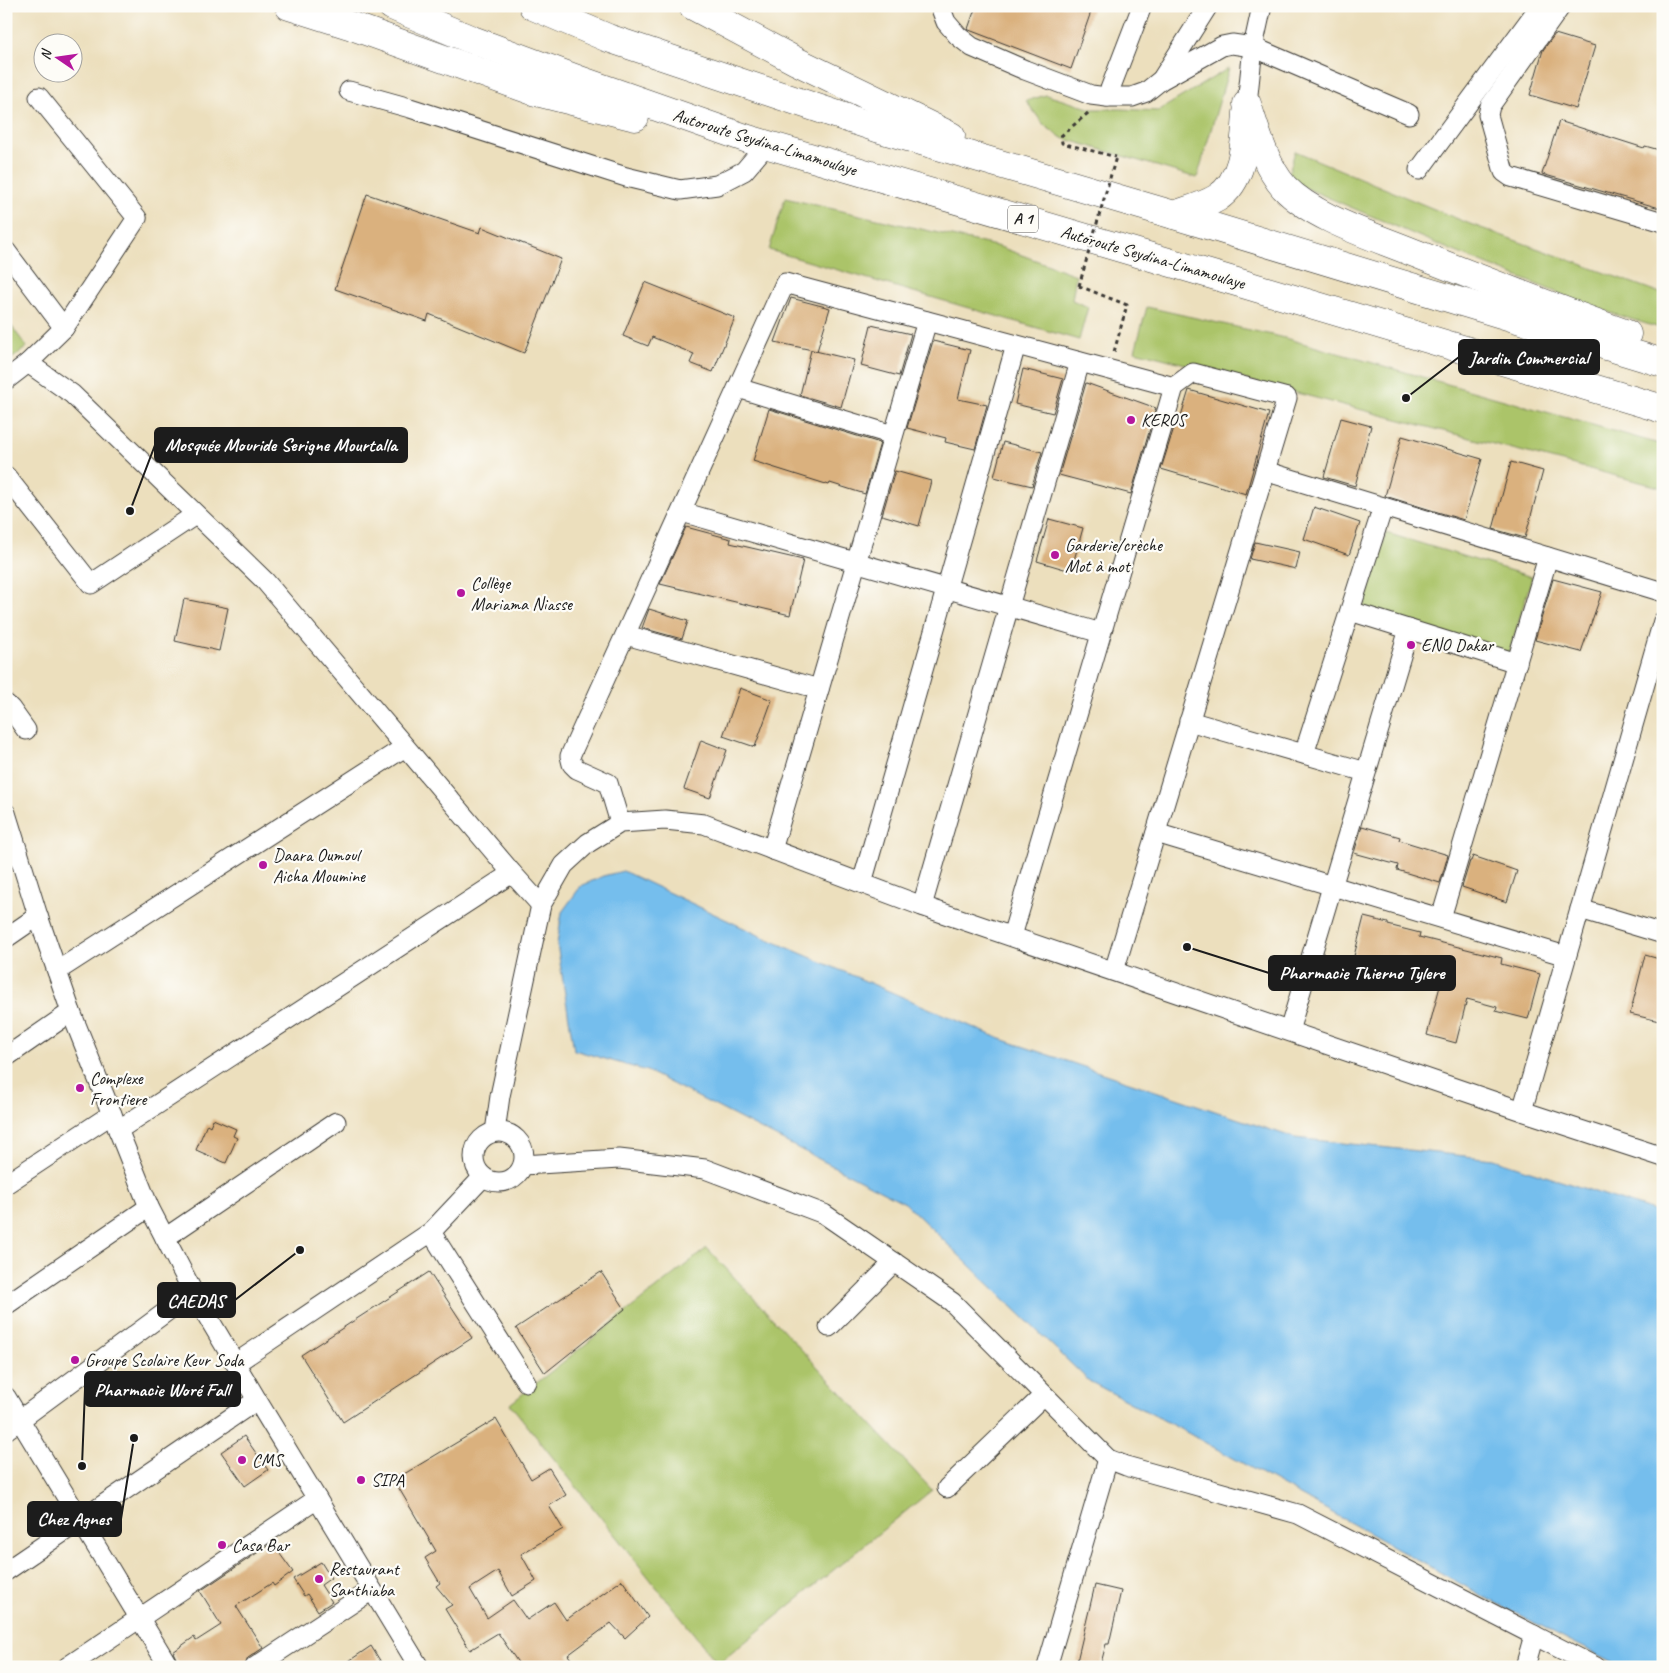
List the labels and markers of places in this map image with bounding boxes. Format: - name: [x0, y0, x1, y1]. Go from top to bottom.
- callout: Jardin Commercial: [1459, 340, 1599, 374]
- place label: KEROS: [1141, 409, 1189, 431]
- marker: KEROS: [1125, 414, 1137, 426]
- callout: Mosquée Mouride Serigne Mourtalla: [155, 428, 407, 462]
- place label: Garderie/crèche Mot à mot: [1065, 534, 1163, 577]
- marker: Garderie/crèche Mot à mot: [1049, 549, 1061, 561]
- place label: Collège Mariama Niasse: [471, 572, 573, 615]
- marker: Collège Mariama Niasse: [455, 587, 467, 599]
- place label: ENO Dakar: [1421, 634, 1495, 656]
- marker: ENO Dakar: [1405, 639, 1417, 651]
- place label: Daara Oumoul Aicha Moumine: [273, 844, 366, 887]
- marker: Daara Oumoul Aicha Moumine: [257, 859, 269, 871]
- callout: Pharmacie Thierno Tylere: [1269, 956, 1455, 990]
- place label: Complexe Frontiere: [90, 1067, 148, 1110]
- marker: Complexe Frontiere: [74, 1082, 86, 1094]
- callout: CAEDAS: [158, 1283, 235, 1317]
- place label: Groupe Scolaire Keur Soda: [85, 1349, 245, 1371]
- marker: Groupe Scolaire Keur Soda: [69, 1354, 81, 1366]
- callout: Pharmacie Woré Fall: [85, 1372, 240, 1406]
- place label: CMS: [252, 1449, 285, 1471]
- marker: CMS: [236, 1454, 248, 1466]
- place label: SIPA: [371, 1469, 405, 1491]
- marker: SIPA: [355, 1474, 367, 1486]
- callout: Chez Agnes: [28, 1502, 121, 1536]
- place label: Casa Bar: [232, 1534, 291, 1556]
- marker: Casa Bar: [216, 1539, 228, 1551]
- place label: Restaurant Santhiaba: [329, 1558, 401, 1601]
- marker: Restaurant Santhiaba: [313, 1573, 325, 1585]

